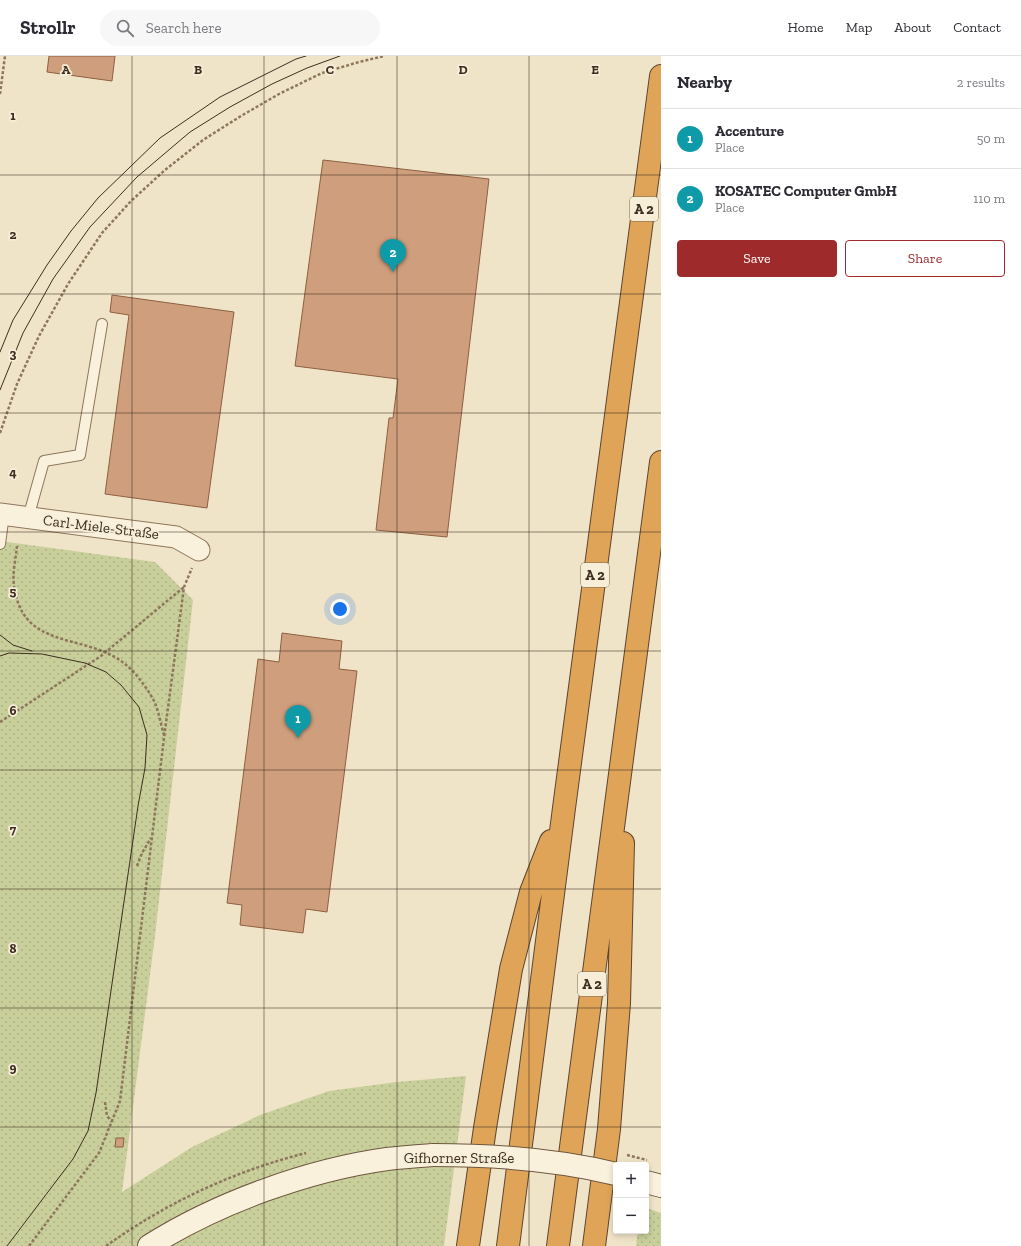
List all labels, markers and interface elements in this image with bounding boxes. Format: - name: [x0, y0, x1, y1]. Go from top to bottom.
- search box: [100, 10, 380, 46]
- text: Strollr: [20, 16, 76, 39]
- icon: search: [114, 17, 136, 39]
- text: Search here: [146, 19, 222, 37]
- text: Home: [788, 19, 824, 36]
- text: Map: [846, 19, 872, 36]
- text: About: [894, 19, 931, 36]
- text: Contact: [953, 19, 1001, 36]
- text: A: [62, 62, 71, 77]
- text: B: [194, 62, 202, 77]
- text: C: [326, 62, 334, 77]
- text: D: [458, 62, 468, 77]
- text: E: [591, 62, 599, 77]
- text: Nearby: [677, 72, 732, 92]
- text: 2 results: [957, 75, 1005, 90]
- text: 1: [10, 108, 16, 123]
- text: Accenture: [715, 122, 784, 140]
- text: 1: [687, 131, 693, 146]
- text: 50 m: [977, 131, 1005, 146]
- text: Place: [715, 140, 744, 155]
- text: KOSATEC Computer GmbH: [715, 182, 897, 200]
- text: 2: [687, 191, 693, 206]
- text: 110 m: [973, 191, 1005, 206]
- road number: A 2: [630, 197, 658, 221]
- text: Place: [715, 200, 744, 215]
- text: 2: [10, 227, 17, 242]
- pin: 2: [380, 239, 406, 272]
- button: Save: [677, 240, 837, 277]
- button: Share: [845, 240, 1005, 277]
- text: 3: [10, 346, 17, 361]
- text: 4: [9, 465, 17, 480]
- street label: Carl-Miele-Straße: [42, 511, 160, 543]
- road number: A 2: [581, 563, 609, 587]
- text: 5: [10, 584, 17, 599]
- your location: [330, 599, 350, 619]
- text: 6: [10, 703, 17, 718]
- pin: 1: [285, 705, 311, 738]
- text: 7: [10, 822, 17, 837]
- text: 8: [9, 941, 17, 956]
- road number: A 2: [578, 972, 606, 996]
- text: 9: [10, 1060, 17, 1075]
- street label: Gifhorner Straße: [404, 1149, 514, 1167]
- map controls: [613, 1162, 649, 1234]
- button: +: [613, 1162, 649, 1198]
- button: −: [613, 1198, 649, 1234]

